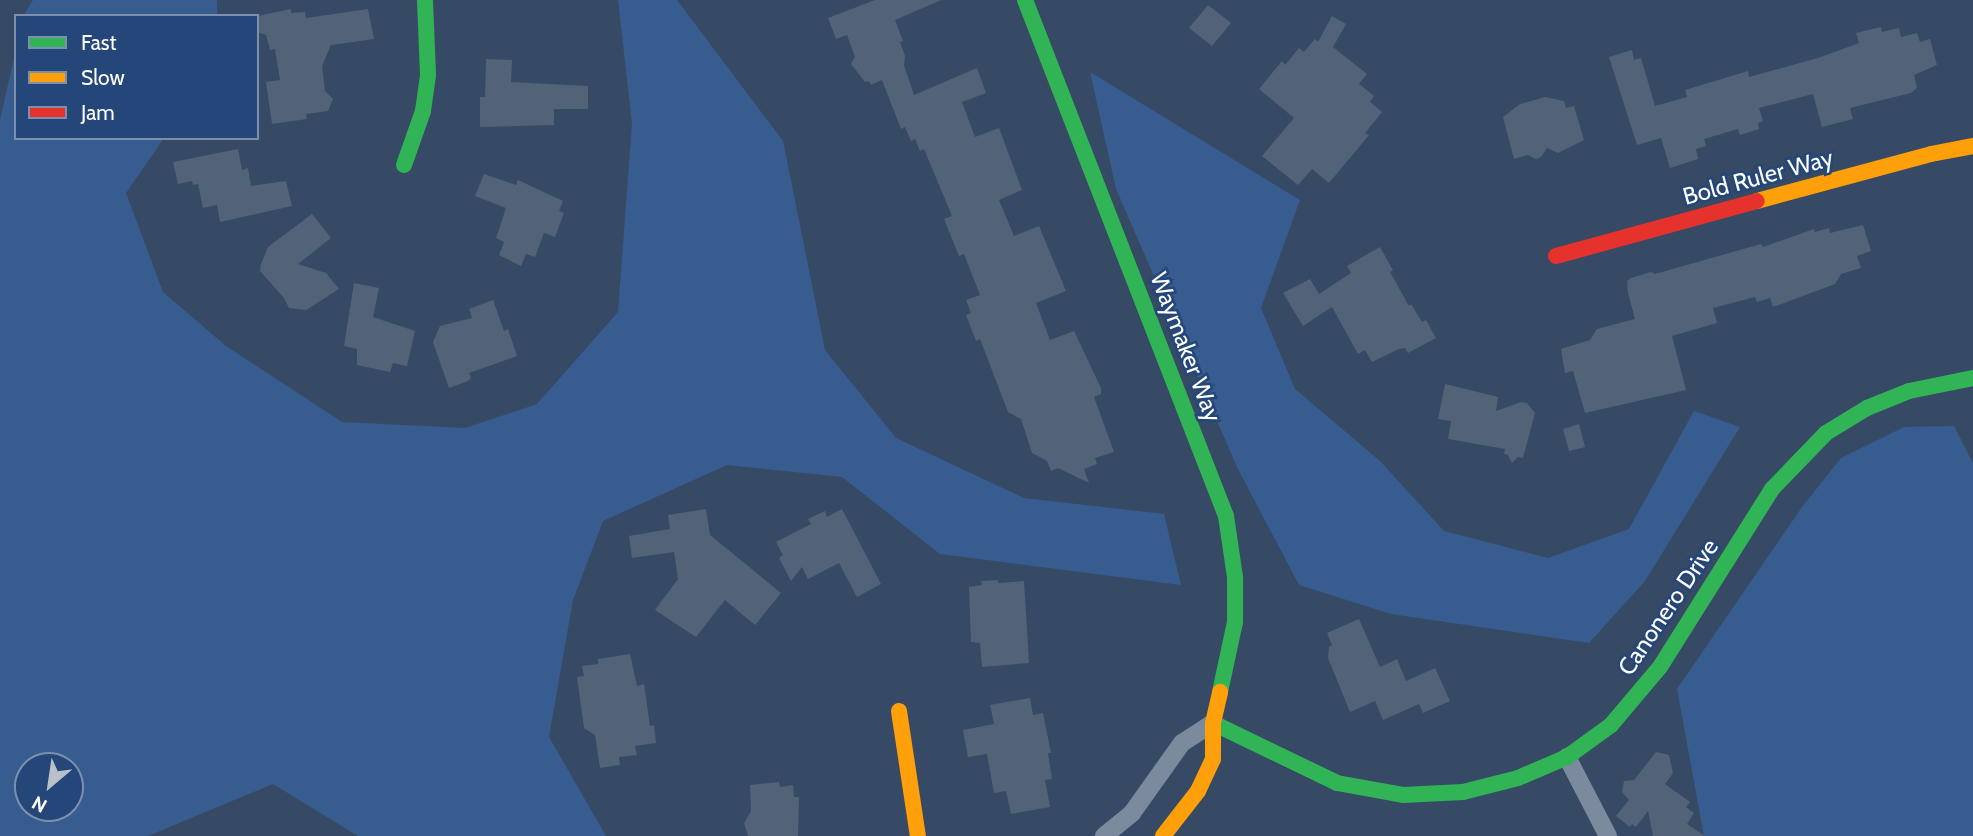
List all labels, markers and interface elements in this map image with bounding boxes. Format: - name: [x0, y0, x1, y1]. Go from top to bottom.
- legend: [14, 14, 259, 140]
- text: Fast: [81, 30, 117, 55]
- text: Slow: [81, 65, 125, 90]
- text: Jam: [81, 100, 115, 125]
- street label: Bold Ruler Way: [1680, 143, 1836, 211]
- street label: Waymaker Way: [1144, 268, 1228, 426]
- street label: Canonero Drive: [1612, 533, 1724, 681]
- north arrow: [14, 752, 84, 822]
- text: N: [28, 791, 51, 817]

